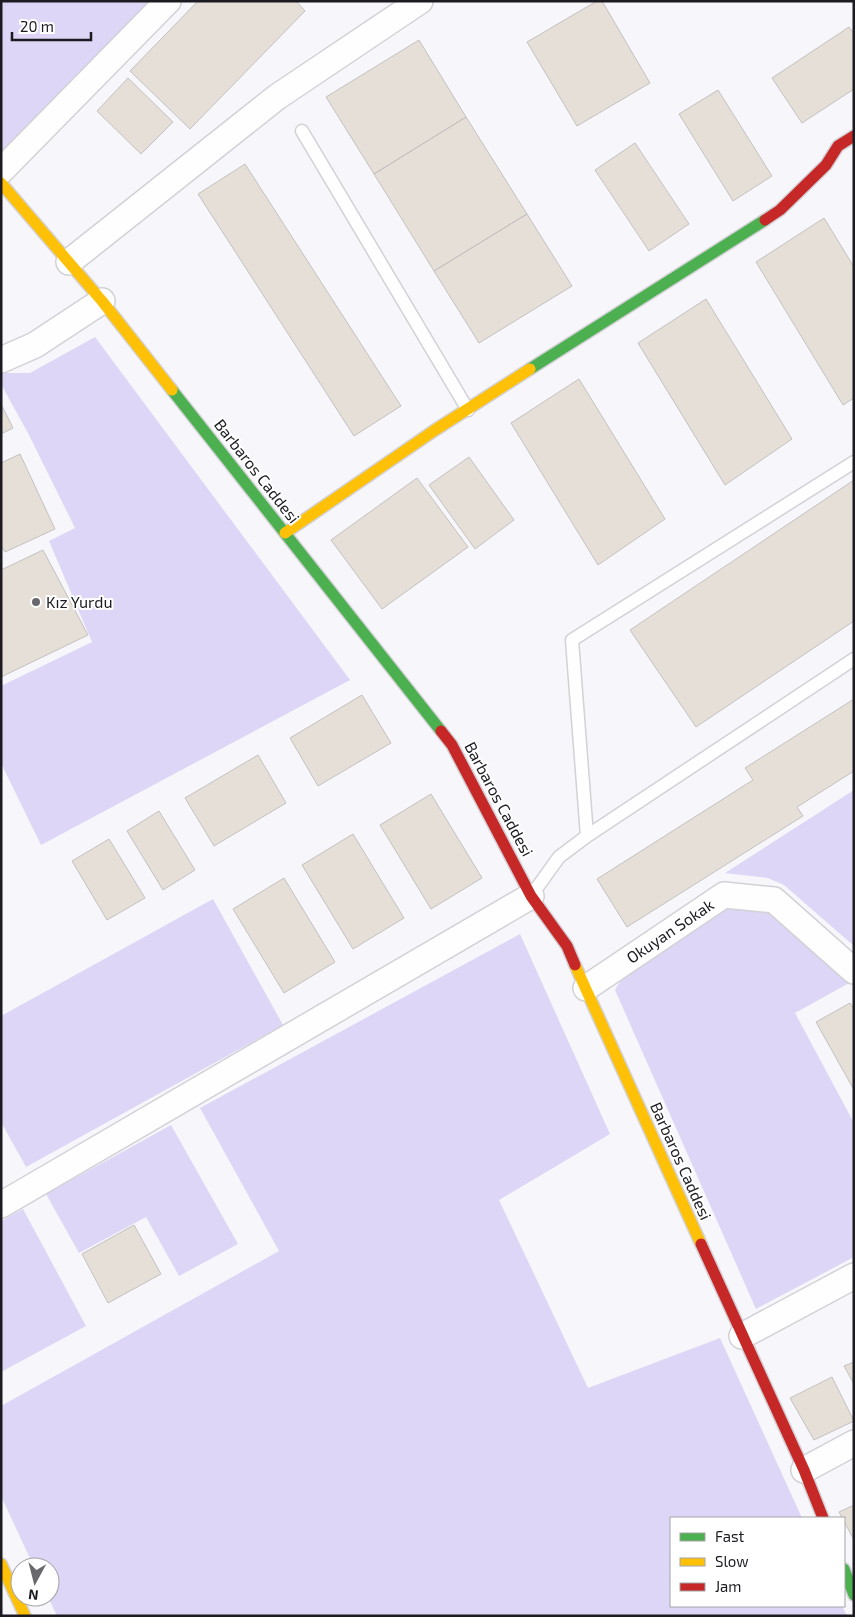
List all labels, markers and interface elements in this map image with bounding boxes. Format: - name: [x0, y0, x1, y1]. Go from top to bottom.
- scale bar: [12, 10, 91, 42]
- text: 20 m: [20, 17, 54, 35]
- street label: Barbaros Caddesi: [211, 415, 304, 527]
- place label: Kız Yurdu: [46, 592, 113, 611]
- marker: Kız Yurdu: [30, 596, 42, 608]
- street label: Barbaros Caddesi: [461, 738, 538, 859]
- street label: Okuyan Sokak: [622, 894, 717, 967]
- street label: Barbaros Caddesi: [647, 1099, 716, 1223]
- legend: [670, 1517, 845, 1607]
- text: Fast: [715, 1527, 745, 1545]
- text: Slow: [715, 1552, 749, 1570]
- north arrow: [10, 1557, 60, 1607]
- text: Jam: [715, 1577, 741, 1595]
- text: N: [27, 1586, 39, 1604]

